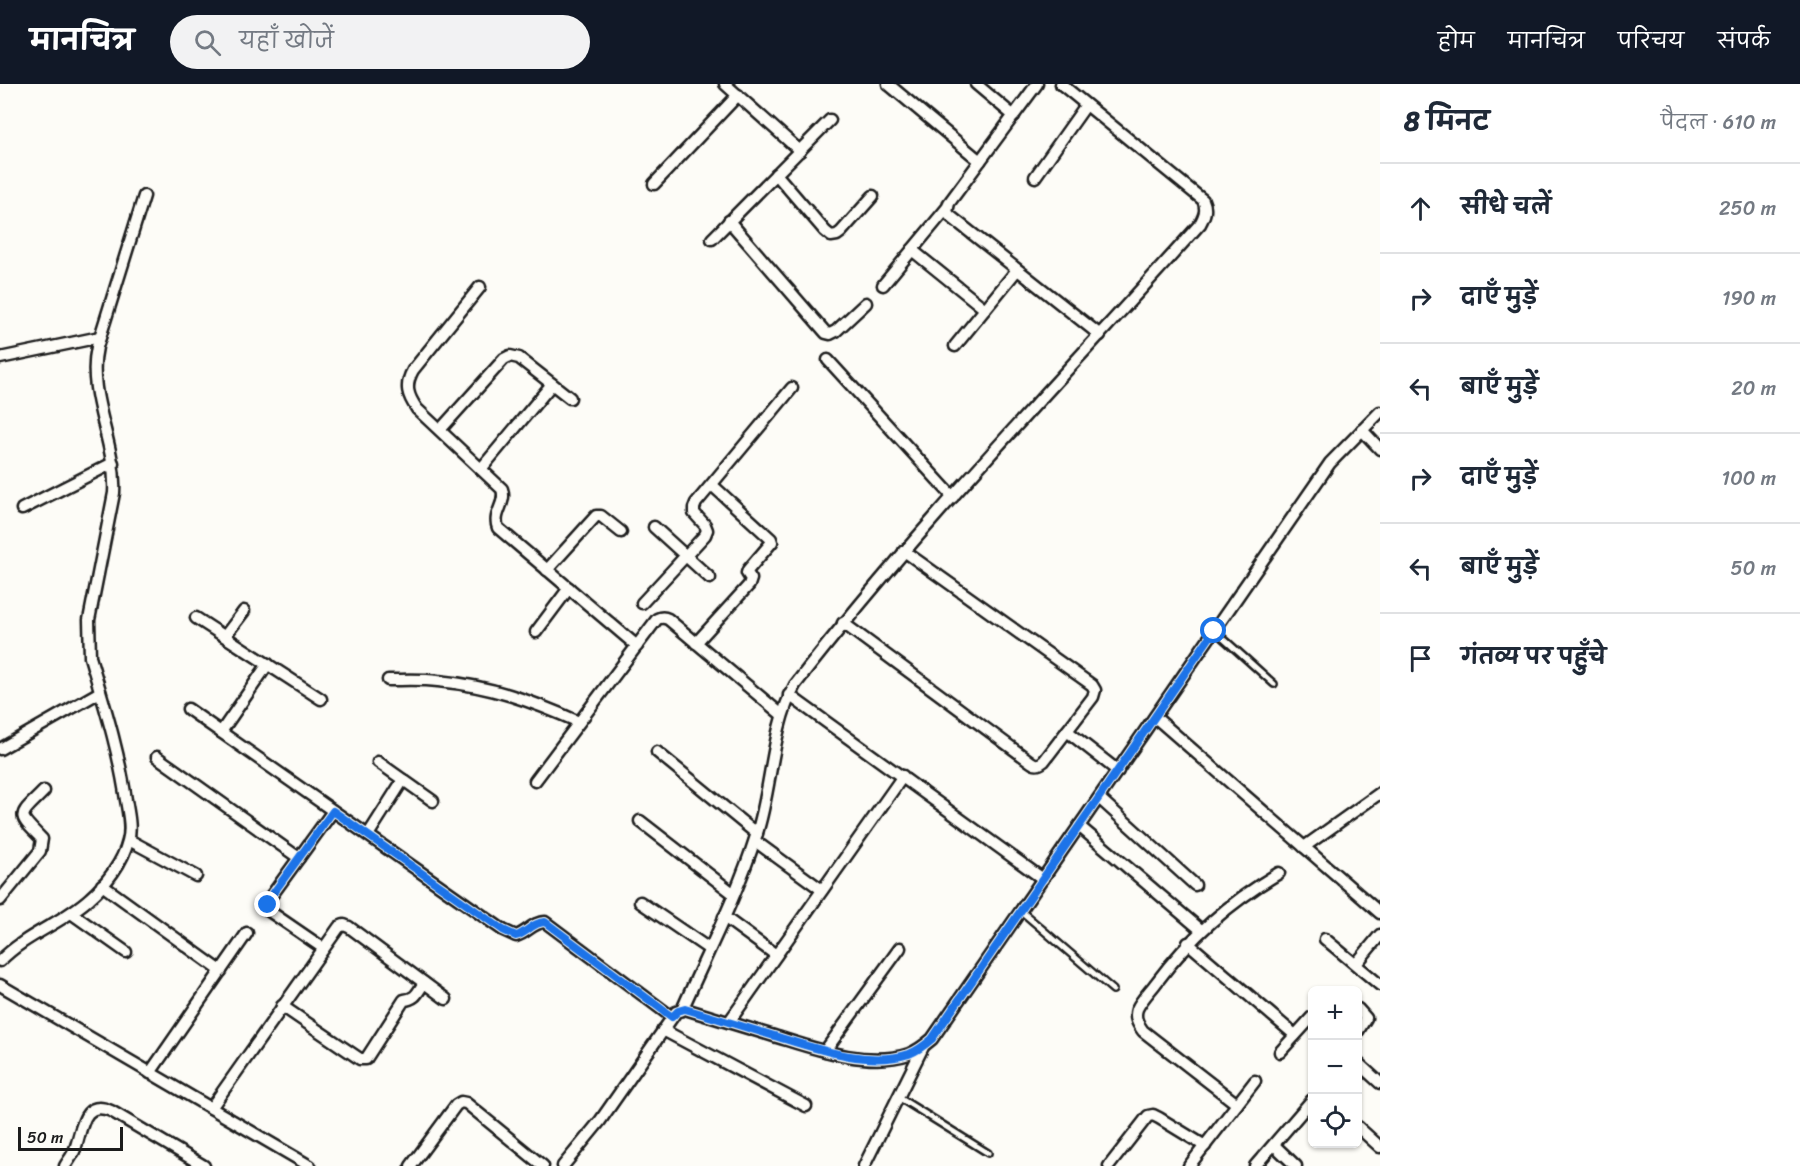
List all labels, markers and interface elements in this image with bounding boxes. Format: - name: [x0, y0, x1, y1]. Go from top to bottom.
- search box: [170, 15, 590, 69]
- text: मानचित्र: [30, 16, 134, 65]
- text: यहाँ खोजें: [239, 21, 334, 60]
- text: होम: [1438, 22, 1475, 60]
- text: मानचित्र: [1508, 22, 1585, 60]
- text: परिचय: [1618, 22, 1684, 60]
- text: संपर्क: [1717, 22, 1770, 60]
- icon: search: [191, 26, 224, 59]
- text: 8 मिनट: [1404, 98, 1490, 144]
- text: पैदल · 610 m: [1661, 105, 1776, 140]
- text: सीधे चलें: [1461, 187, 1551, 226]
- text: 250 m: [1719, 191, 1776, 226]
- icon: ahead: [1404, 192, 1437, 225]
- text: दाएँ मुड़ें: [1461, 277, 1538, 316]
- text: 190 m: [1722, 281, 1776, 316]
- icon: right: [1404, 282, 1437, 315]
- text: बाएँ मुड़ें: [1461, 367, 1538, 406]
- text: 20 m: [1731, 371, 1776, 406]
- icon: left: [1404, 372, 1437, 405]
- text: दाएँ मुड़ें: [1461, 457, 1538, 496]
- text: 100 m: [1722, 461, 1776, 496]
- icon: right: [1404, 462, 1437, 495]
- text: बाएँ मुड़ें: [1461, 547, 1538, 586]
- text: 50 m: [1731, 551, 1776, 586]
- icon: left: [1404, 552, 1437, 585]
- route start: [1200, 617, 1226, 643]
- text: गंतव्य पर पहुँचे: [1461, 637, 1606, 676]
- icon: arrive: [1404, 642, 1437, 675]
- route end: [254, 891, 280, 917]
- map controls: [1308, 986, 1362, 1148]
- button: +: [1308, 986, 1362, 1040]
- button: −: [1308, 1040, 1362, 1094]
- button: locate: [1308, 1094, 1362, 1148]
- text: 50 m: [27, 1123, 63, 1152]
- scale bar: [18, 1124, 123, 1152]

